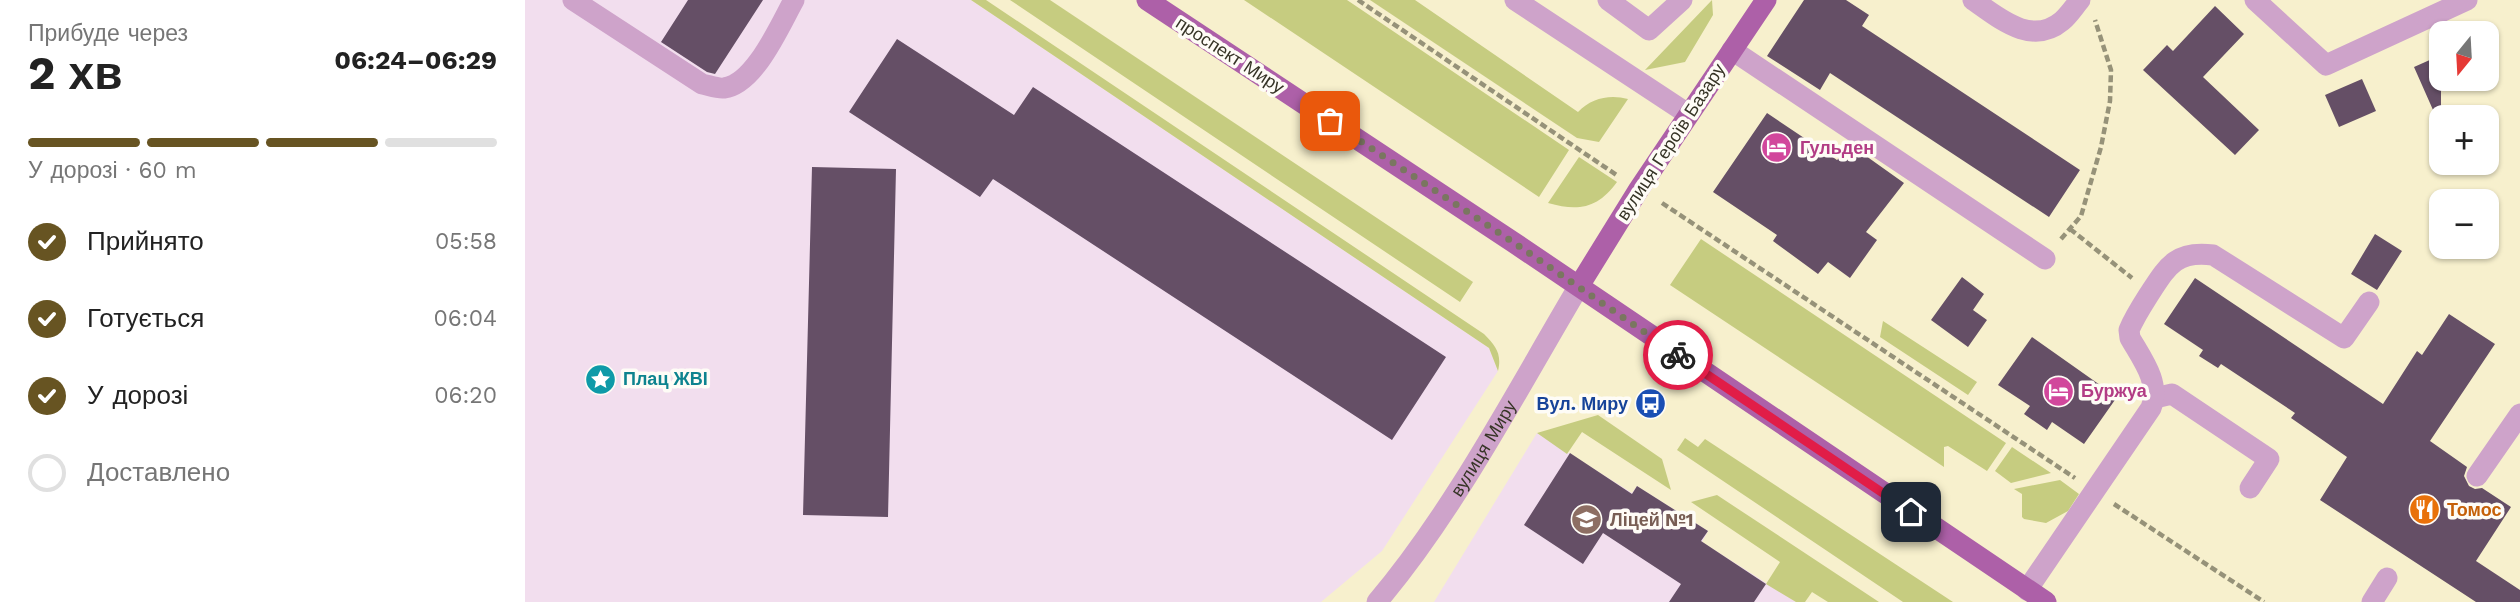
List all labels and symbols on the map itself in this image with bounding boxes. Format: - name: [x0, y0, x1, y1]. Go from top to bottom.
- street label: проспект Миру: [1172, 12, 1288, 97]
- north arrow: [2429, 21, 2499, 91]
- street label: вулиця Героїв Базару: [1612, 59, 1729, 224]
- pin: [1300, 91, 1360, 151]
- hotel icon: Гульден: [1760, 131, 1794, 165]
- place label: Гульден: [1800, 137, 1874, 158]
- courier: [1643, 320, 1713, 390]
- place icon: Плац ЖВІ: [583, 362, 617, 396]
- place label: Плац ЖВІ: [623, 368, 708, 389]
- hotel icon: Буржуа: [2041, 374, 2075, 408]
- place label: Буржуа: [2081, 380, 2148, 401]
- bus stop icon: Вул. Миру: [1634, 387, 1668, 421]
- place label: Вул. Миру: [1537, 393, 1628, 414]
- street label: вулиця Миру: [1446, 396, 1520, 500]
- pin: [1881, 482, 1941, 542]
- restaurant icon: Томос: [2407, 493, 2441, 527]
- place label: Томос: [2447, 499, 2501, 520]
- school or university icon: Ліцей №1: [1570, 503, 1604, 537]
- place label: Ліцей №1: [1610, 509, 1694, 530]

